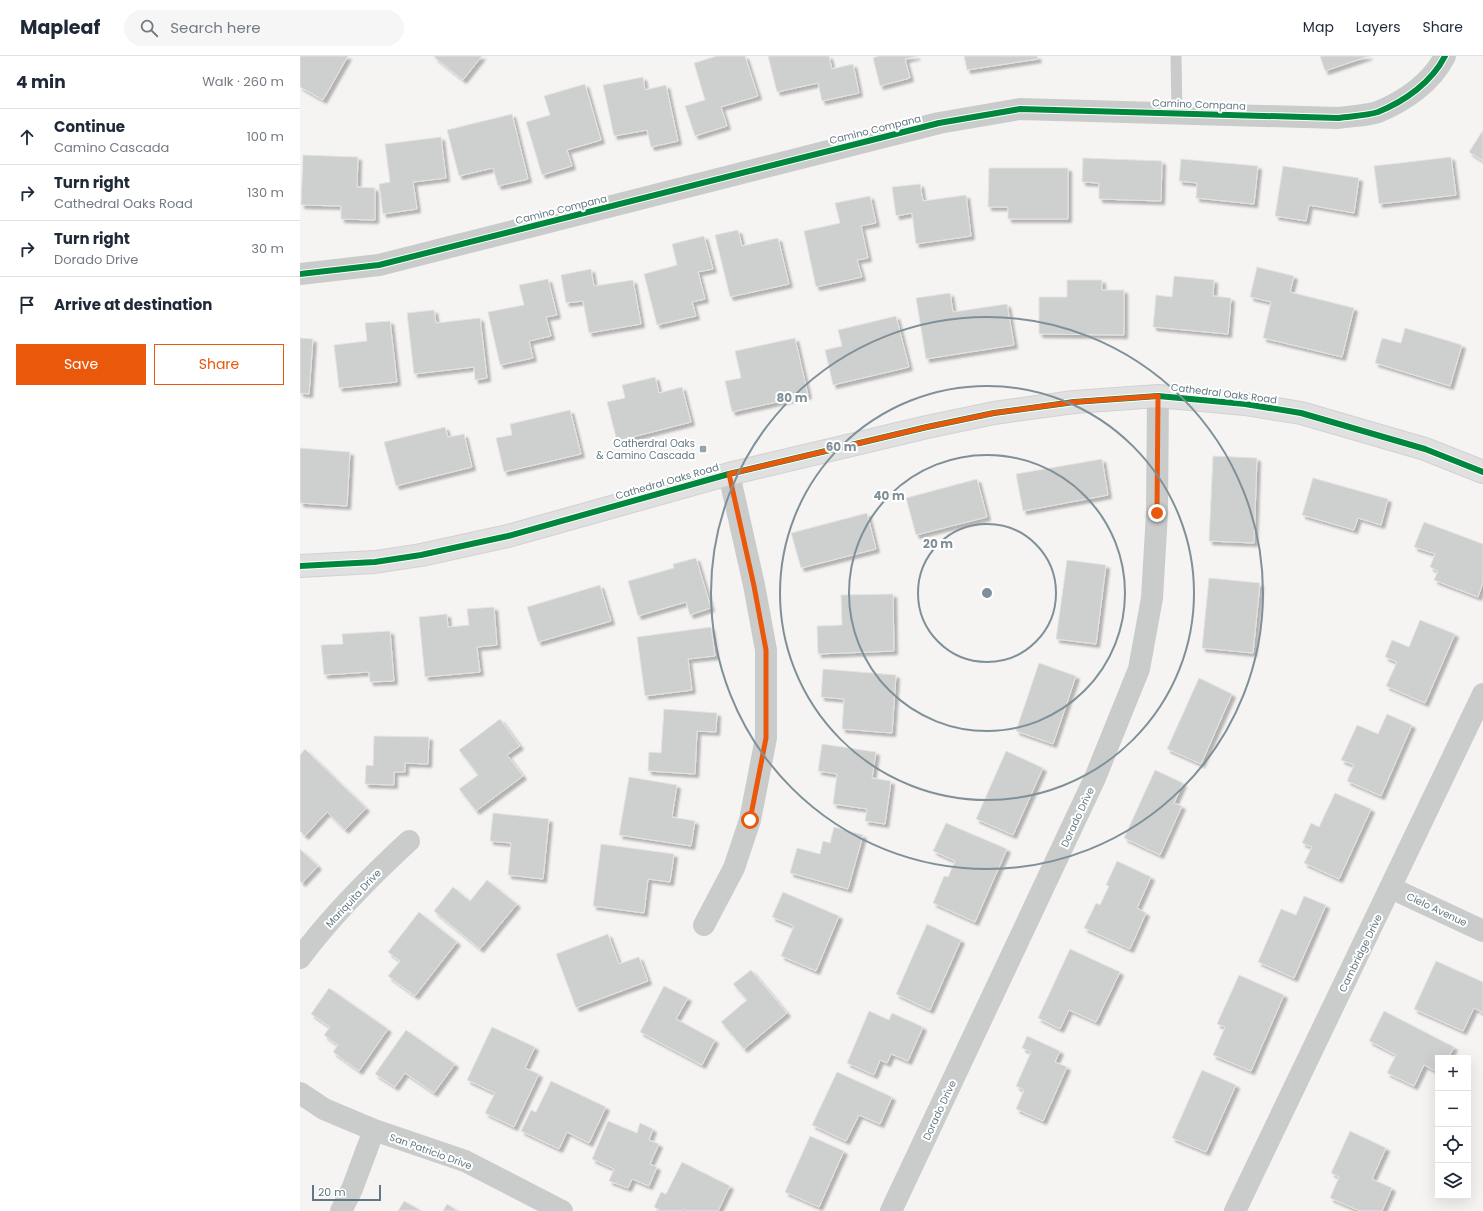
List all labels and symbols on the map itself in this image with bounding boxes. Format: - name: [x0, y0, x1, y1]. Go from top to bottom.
- street label: Camino Compana: [1152, 95, 1246, 114]
- street label: Camino Compana: [828, 111, 922, 148]
- street label: Camino Compana: [514, 191, 608, 228]
- street label: Cathedral Oaks Road: [1170, 380, 1278, 407]
- text: 80 m: [777, 389, 808, 406]
- place label: Catherdral Oaks & Camino Cascada: [596, 436, 695, 463]
- text: 60 m: [826, 438, 857, 455]
- marker: Catherdral Oaks & Camino Cascada: [698, 444, 708, 454]
- street label: Cathedral Oaks Road: [614, 460, 721, 503]
- text: 40 m: [873, 487, 905, 504]
- route end: [1148, 504, 1166, 522]
- text: 20 m: [923, 535, 953, 552]
- centre of rings: [980, 586, 994, 600]
- street label: Dorado Drive: [1057, 785, 1098, 850]
- route start: [741, 811, 759, 829]
- street label: Mariquita Drive: [322, 866, 385, 931]
- street label: Cielo Avenue: [1404, 889, 1470, 930]
- street label: Cambridge Drive: [1335, 912, 1386, 995]
- street label: Dorado Drive: [919, 1078, 960, 1143]
- street label: San Patricio Drive: [388, 1130, 474, 1173]
- scale bar: [312, 1183, 381, 1202]

